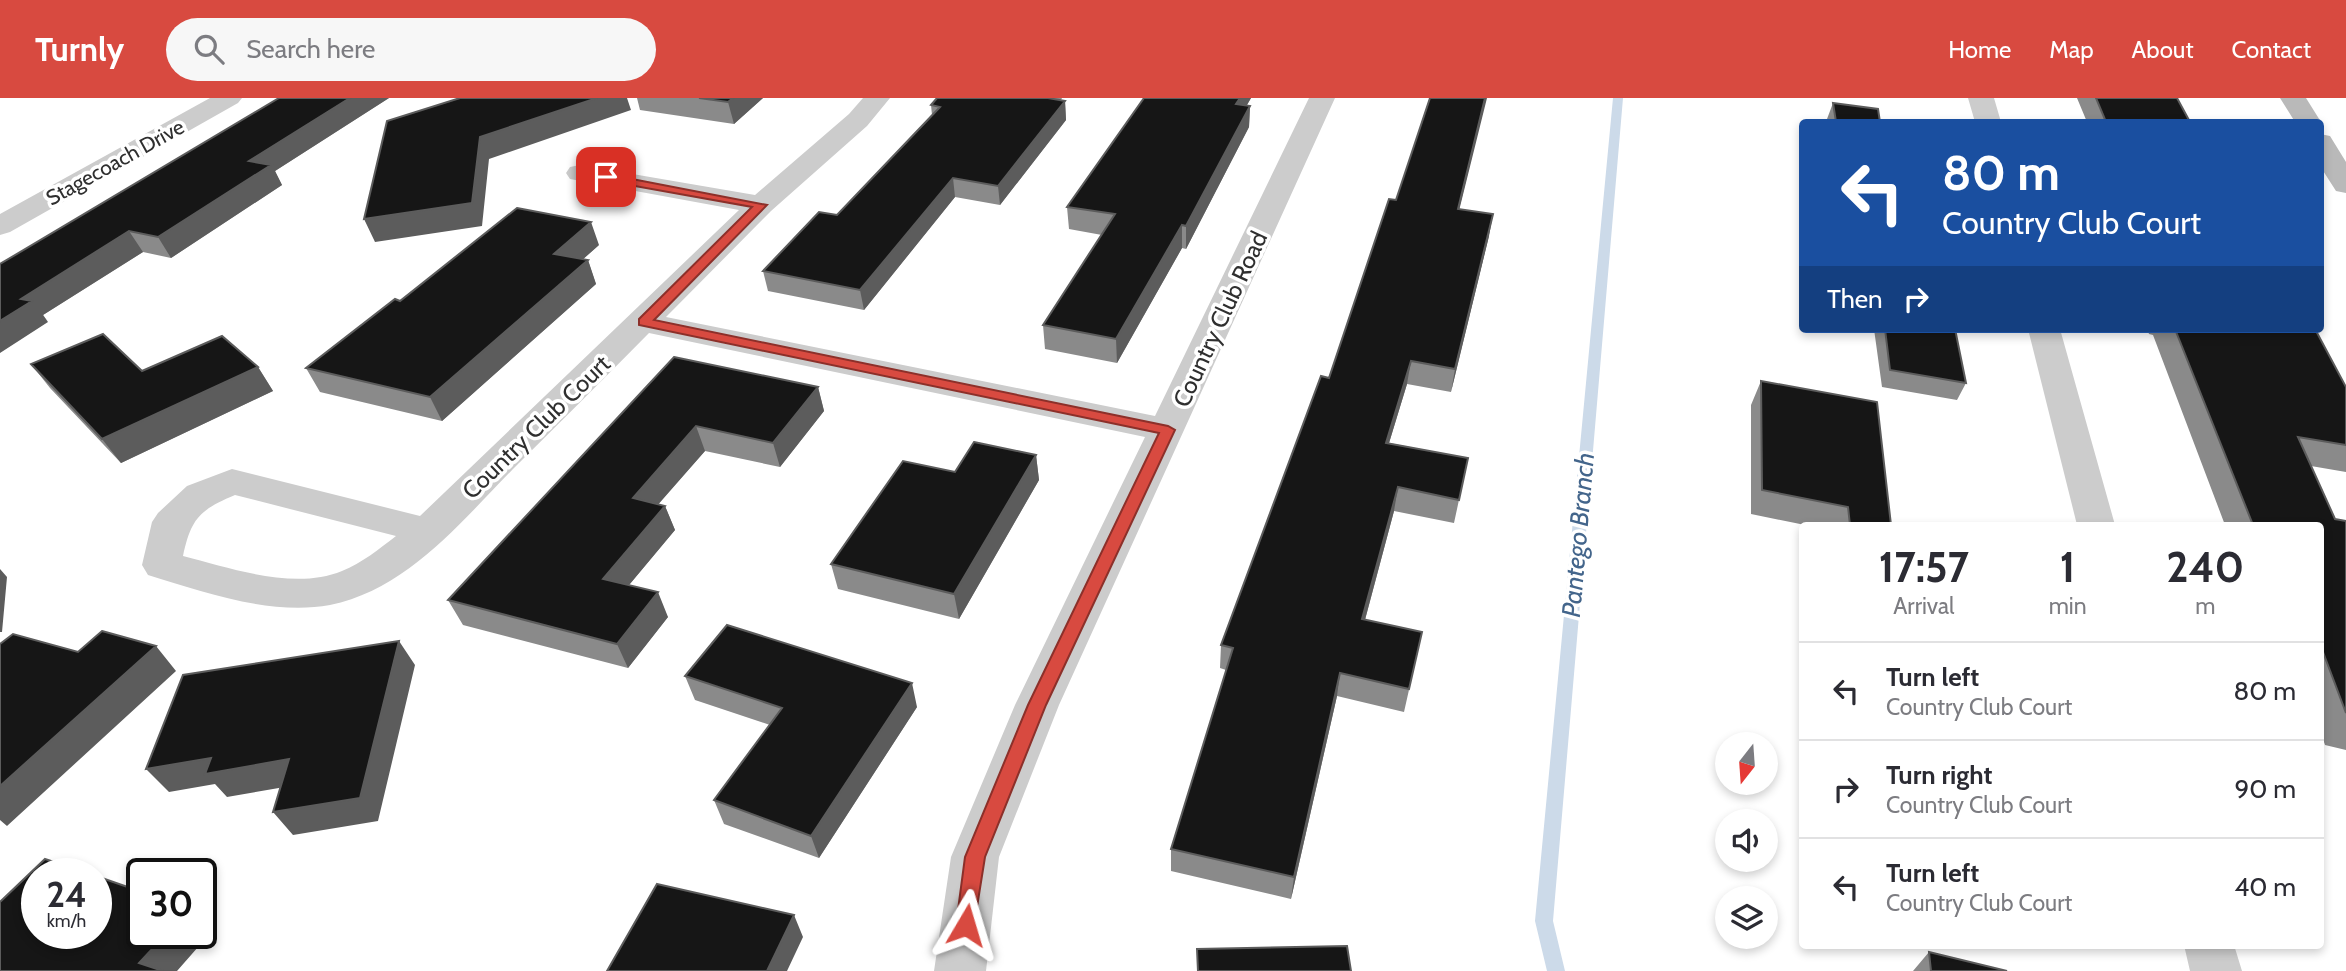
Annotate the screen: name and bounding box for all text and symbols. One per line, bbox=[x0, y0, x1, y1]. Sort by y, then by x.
search box bbox=[166, 18, 656, 81]
text: Turnly bbox=[35, 29, 124, 69]
icon: search bbox=[190, 30, 228, 68]
text: Search here bbox=[246, 33, 375, 65]
text: Home bbox=[1948, 35, 2011, 64]
text: Map bbox=[2049, 35, 2094, 64]
text: About bbox=[2132, 35, 2194, 64]
text: Contact bbox=[2232, 35, 2311, 64]
street label: Stagecoach Drive bbox=[42, 114, 189, 210]
text: 80 m bbox=[1942, 143, 2060, 202]
pin bbox=[576, 147, 636, 207]
icon: left bbox=[1827, 147, 1918, 238]
icon: arrive bbox=[587, 158, 625, 196]
text: Country Club Court bbox=[1942, 203, 2201, 242]
street label: Country Club Road bbox=[1167, 227, 1273, 411]
icon: right bbox=[1897, 280, 1935, 318]
text: Then bbox=[1827, 283, 1883, 315]
street label: Country Club Court bbox=[456, 349, 616, 505]
water label: Pantego Branch bbox=[1555, 451, 1601, 619]
text: 17:57 bbox=[1879, 541, 1969, 593]
text: 1 bbox=[2060, 541, 2075, 593]
text: 240 bbox=[2166, 541, 2244, 593]
text: Arrival bbox=[1893, 592, 1954, 620]
text: min bbox=[2049, 592, 2087, 620]
text: m bbox=[2195, 592, 2215, 620]
text: Turn left bbox=[1886, 661, 1979, 693]
icon: left bbox=[1827, 672, 1865, 710]
text: 80 m bbox=[2233, 675, 2296, 707]
text: Country Club Court bbox=[1886, 693, 2072, 721]
north arrow bbox=[1715, 732, 1778, 794]
map controls bbox=[1715, 732, 1778, 949]
text: Turn right bbox=[1886, 759, 1992, 791]
icon: right bbox=[1827, 770, 1865, 808]
text: 90 m bbox=[2234, 773, 2296, 805]
text: Country Club Court bbox=[1886, 791, 2072, 819]
button: sound bbox=[1715, 809, 1778, 872]
text: Turn left bbox=[1886, 857, 1979, 889]
speed limit sign: 30 bbox=[126, 858, 217, 949]
icon: left bbox=[1827, 868, 1865, 906]
text: 40 m bbox=[2234, 871, 2296, 903]
text: 24 bbox=[46, 873, 87, 916]
button: layers bbox=[1715, 886, 1778, 949]
position arrow bbox=[929, 888, 1003, 962]
text: Country Club Court bbox=[1886, 889, 2072, 917]
text: km/h bbox=[47, 910, 86, 932]

